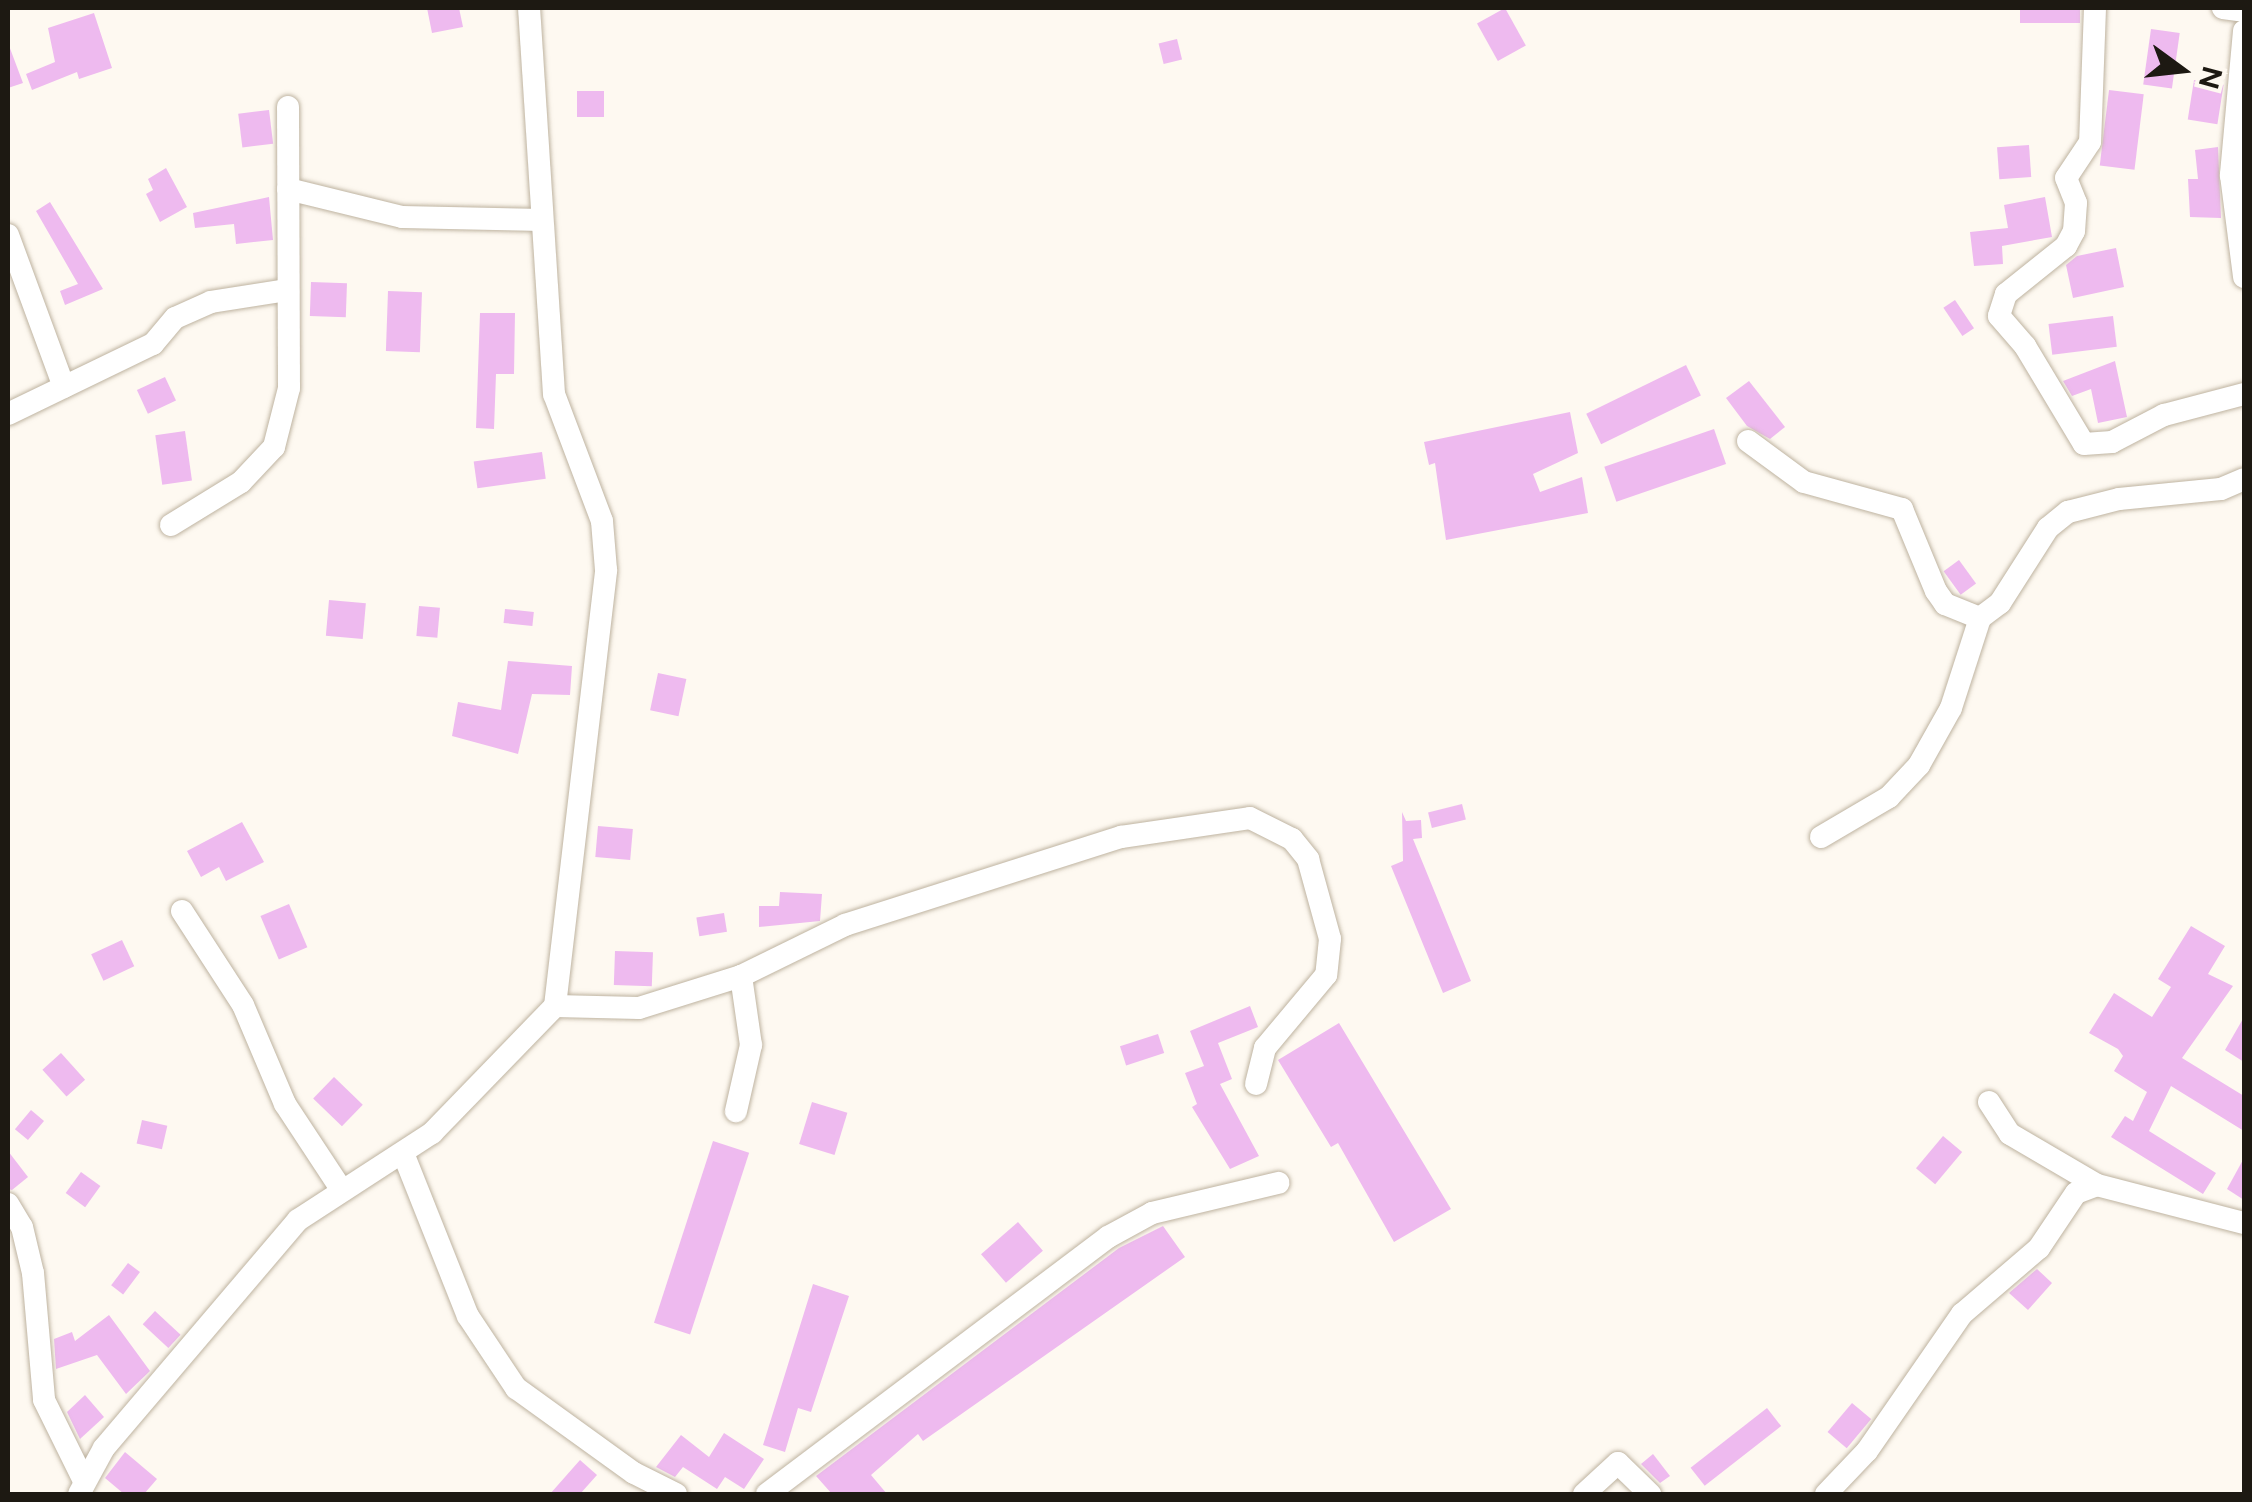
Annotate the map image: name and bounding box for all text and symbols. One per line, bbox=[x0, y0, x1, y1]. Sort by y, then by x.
north arrow bbox=[2132, 20, 2232, 120]
text: N bbox=[2192, 63, 2230, 93]

